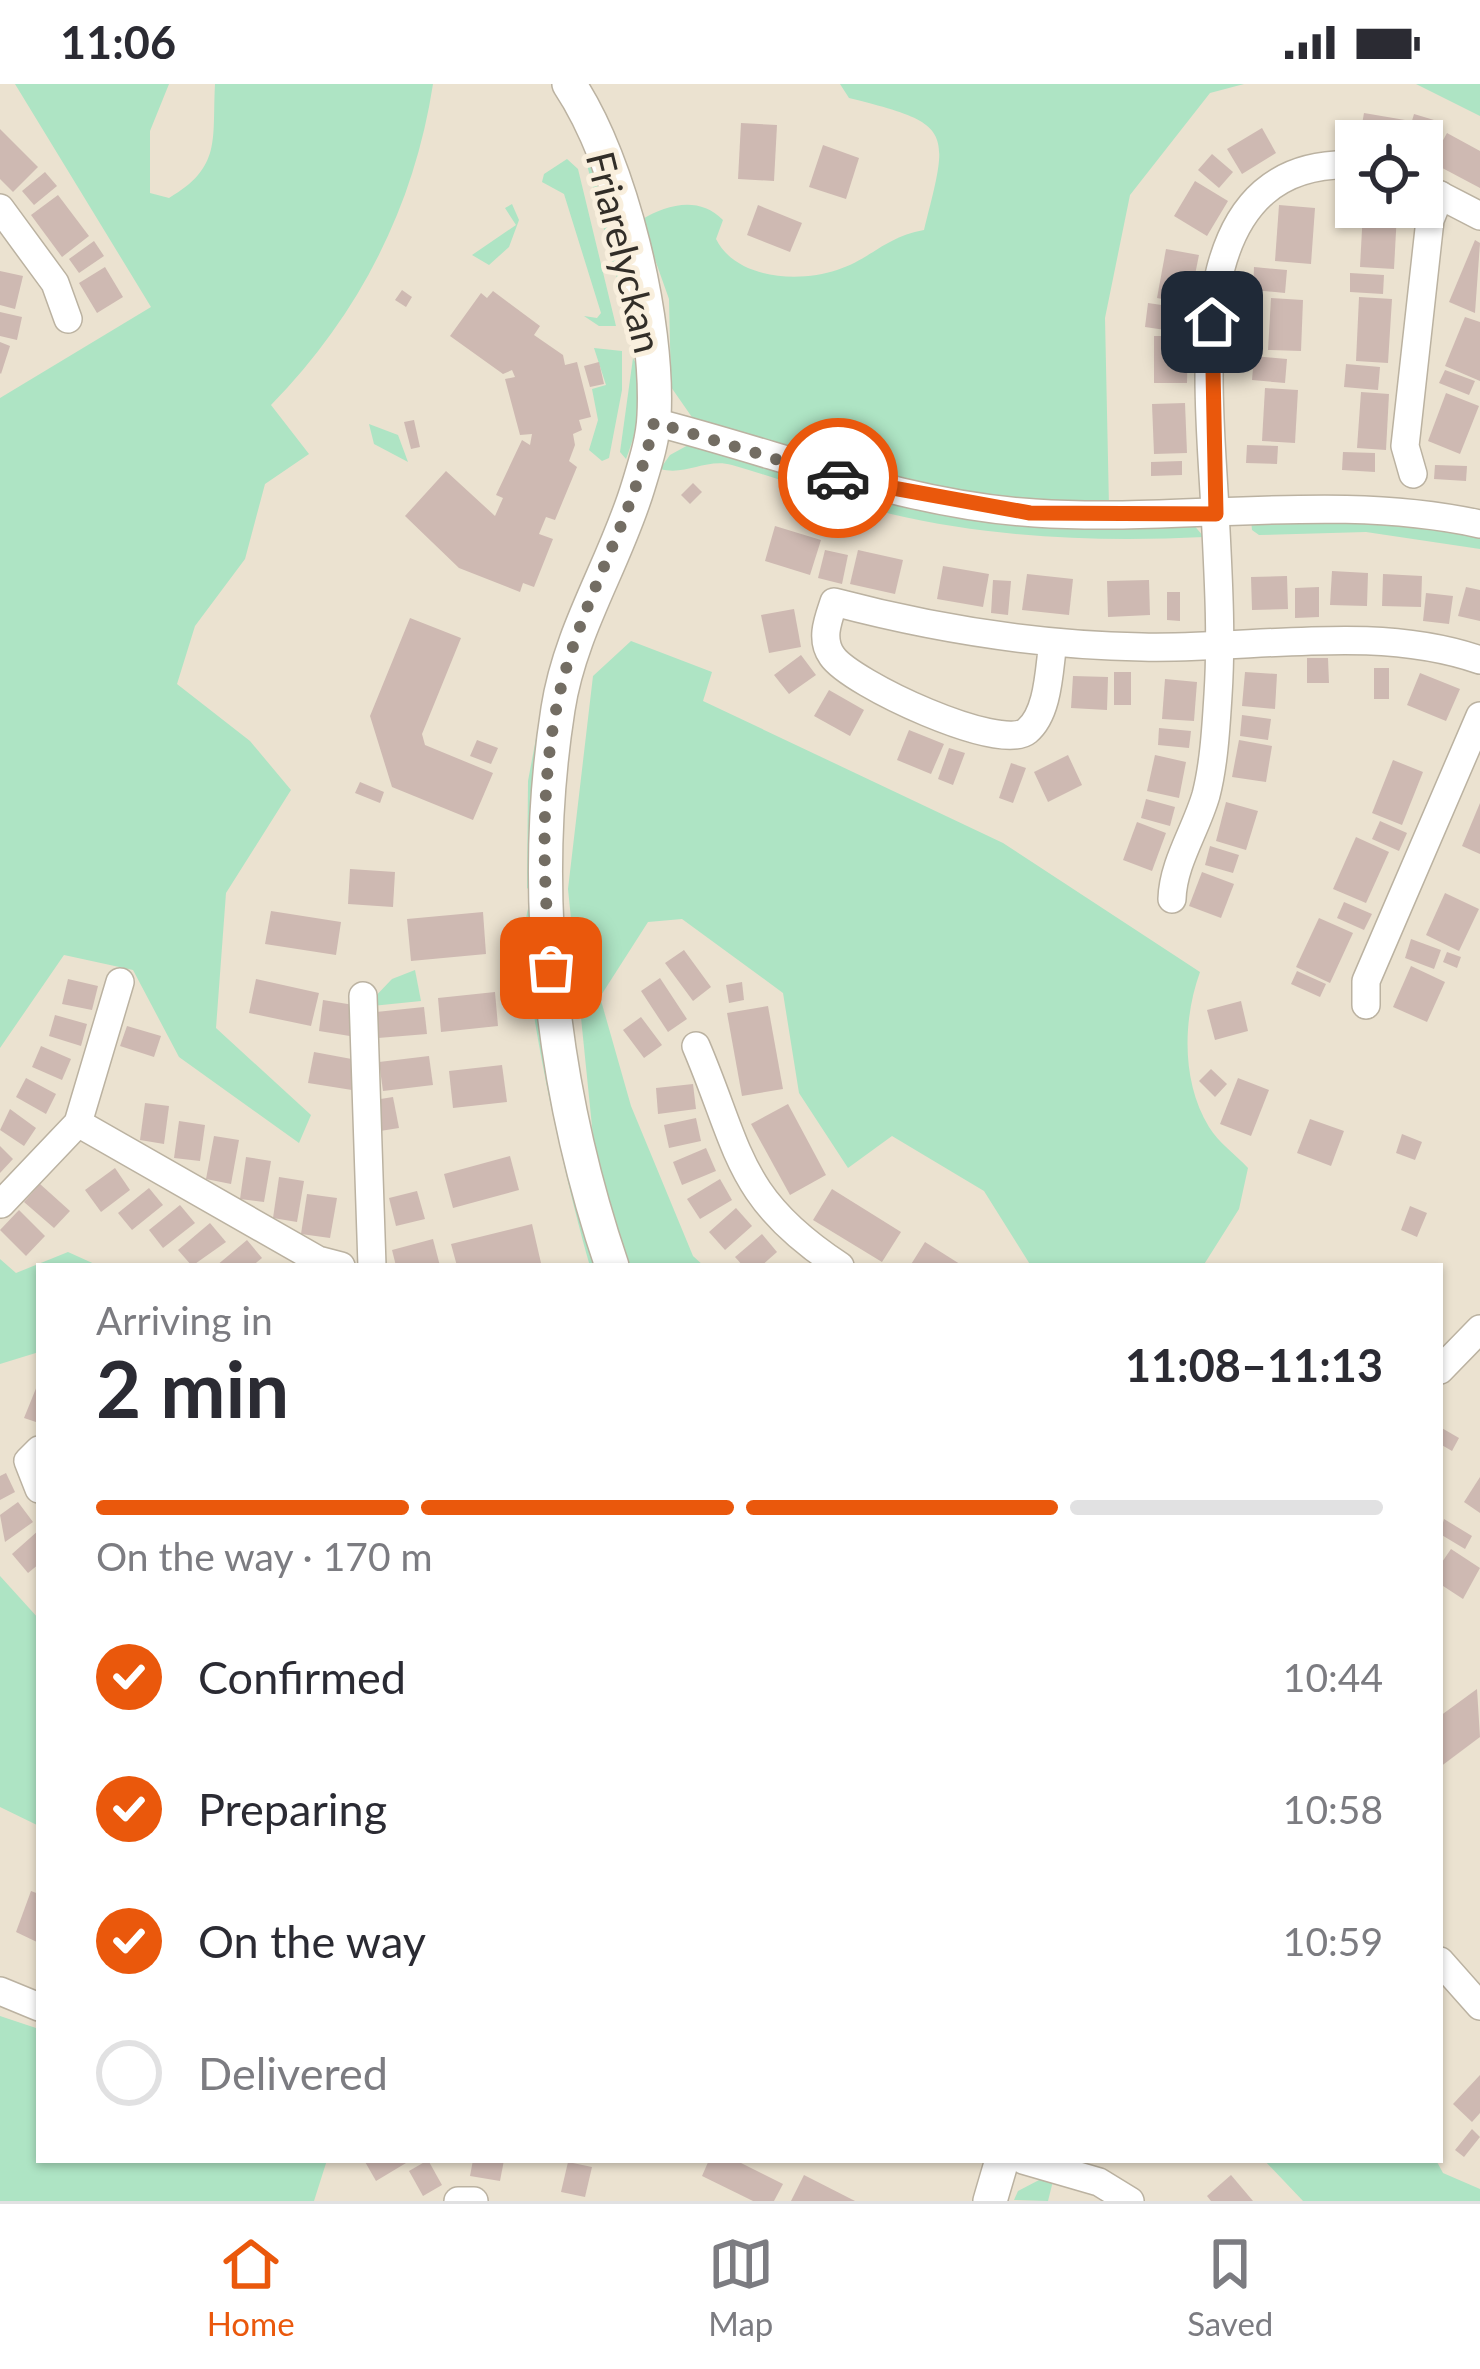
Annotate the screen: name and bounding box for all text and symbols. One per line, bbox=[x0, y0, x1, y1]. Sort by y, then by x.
text: 11:06 bbox=[60, 15, 176, 69]
map controls bbox=[1335, 120, 1443, 228]
button: locate bbox=[1335, 120, 1443, 228]
street label: Friarelyckan bbox=[578, 147, 672, 357]
pin bbox=[1161, 271, 1263, 373]
icon: home bbox=[1179, 289, 1245, 355]
courier bbox=[778, 418, 898, 538]
icon: car bbox=[805, 445, 871, 511]
pin bbox=[500, 917, 602, 1019]
icon: bag bbox=[518, 935, 584, 1001]
text: Arriving in bbox=[96, 1297, 273, 1343]
text: 11:08–11:13 bbox=[1125, 1338, 1383, 1392]
text: 2 min bbox=[96, 1341, 289, 1435]
text: On the way · 170 m bbox=[96, 1533, 433, 1579]
icon: check bbox=[96, 1644, 162, 1710]
text: Confirmed bbox=[198, 1650, 406, 1704]
text: 10:44 bbox=[1283, 1654, 1383, 1700]
icon: check bbox=[96, 1776, 162, 1842]
text: Preparing bbox=[198, 1782, 387, 1836]
text: 10:58 bbox=[1283, 1786, 1383, 1832]
icon: check bbox=[96, 1908, 162, 1974]
text: On the way bbox=[198, 1914, 426, 1968]
text: 10:59 bbox=[1283, 1918, 1383, 1964]
text: Delivered bbox=[198, 2046, 388, 2100]
tab: Home bbox=[207, 2231, 295, 2343]
tab: Map bbox=[708, 2231, 774, 2343]
tab: Saved bbox=[1187, 2231, 1273, 2343]

